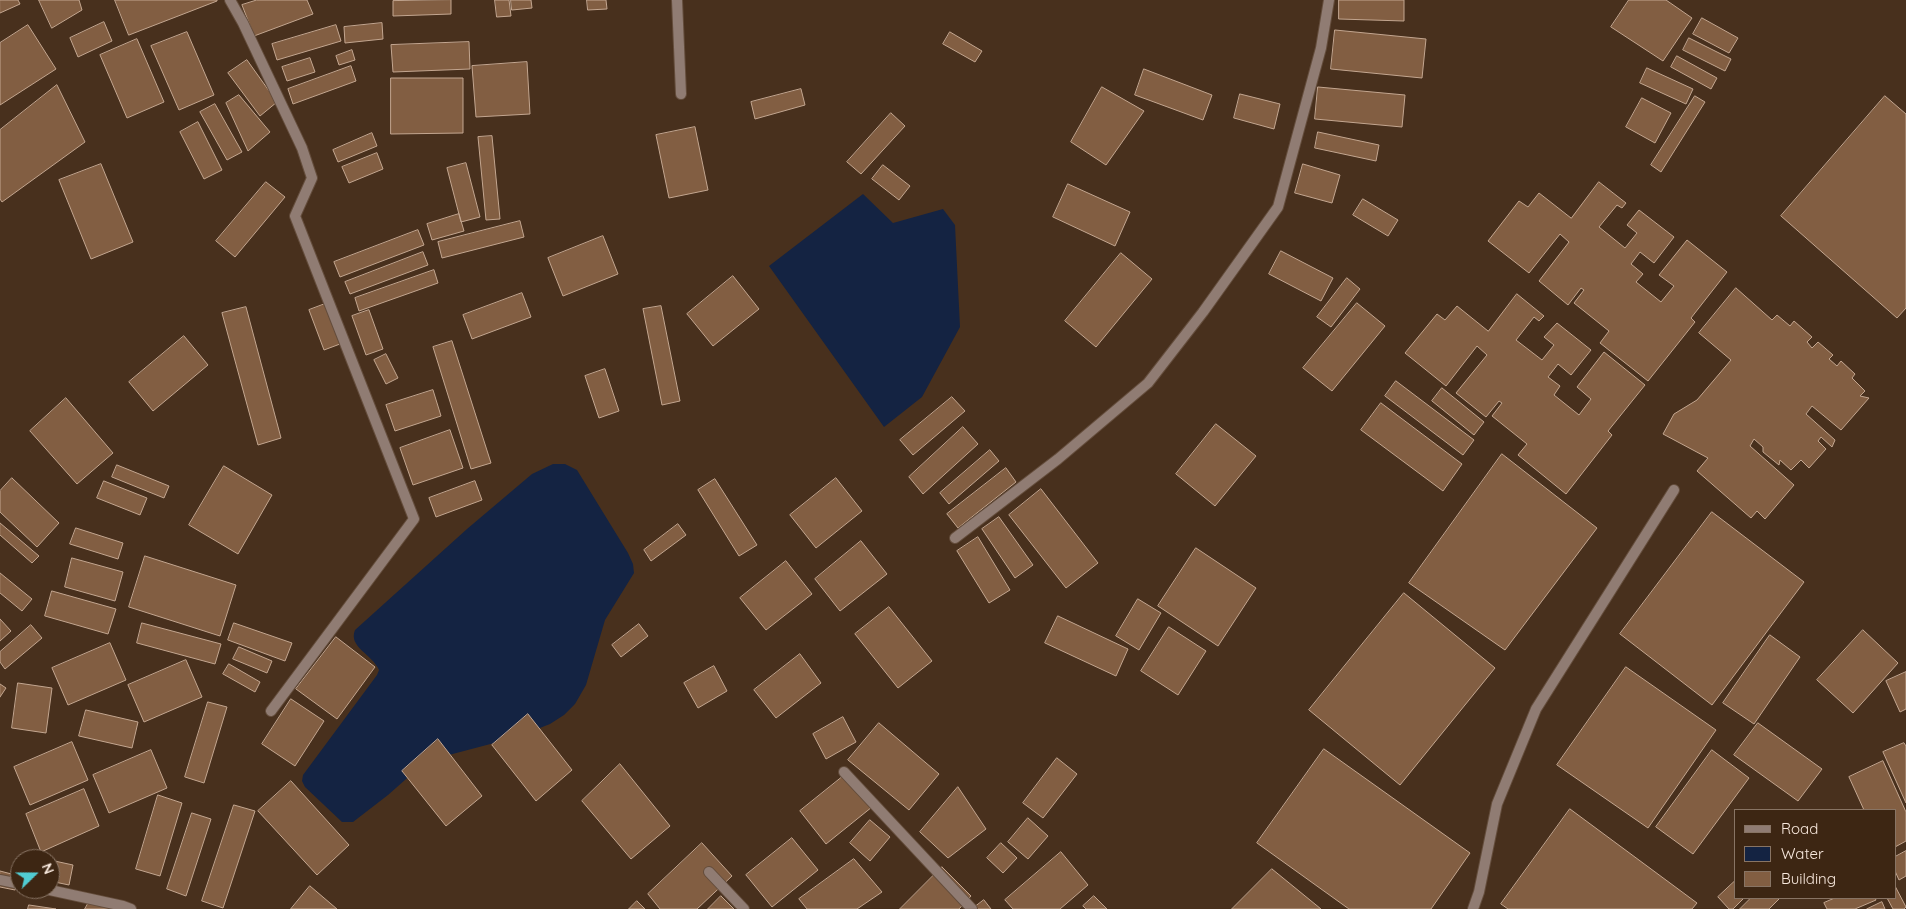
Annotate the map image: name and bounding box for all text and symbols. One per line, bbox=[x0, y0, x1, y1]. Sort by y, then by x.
legend bbox=[1734, 809, 1896, 899]
text: Road bbox=[1781, 819, 1818, 838]
text: Water bbox=[1781, 844, 1824, 863]
north arrow bbox=[10, 849, 60, 899]
text: N bbox=[38, 861, 58, 877]
text: Building bbox=[1781, 869, 1836, 888]

